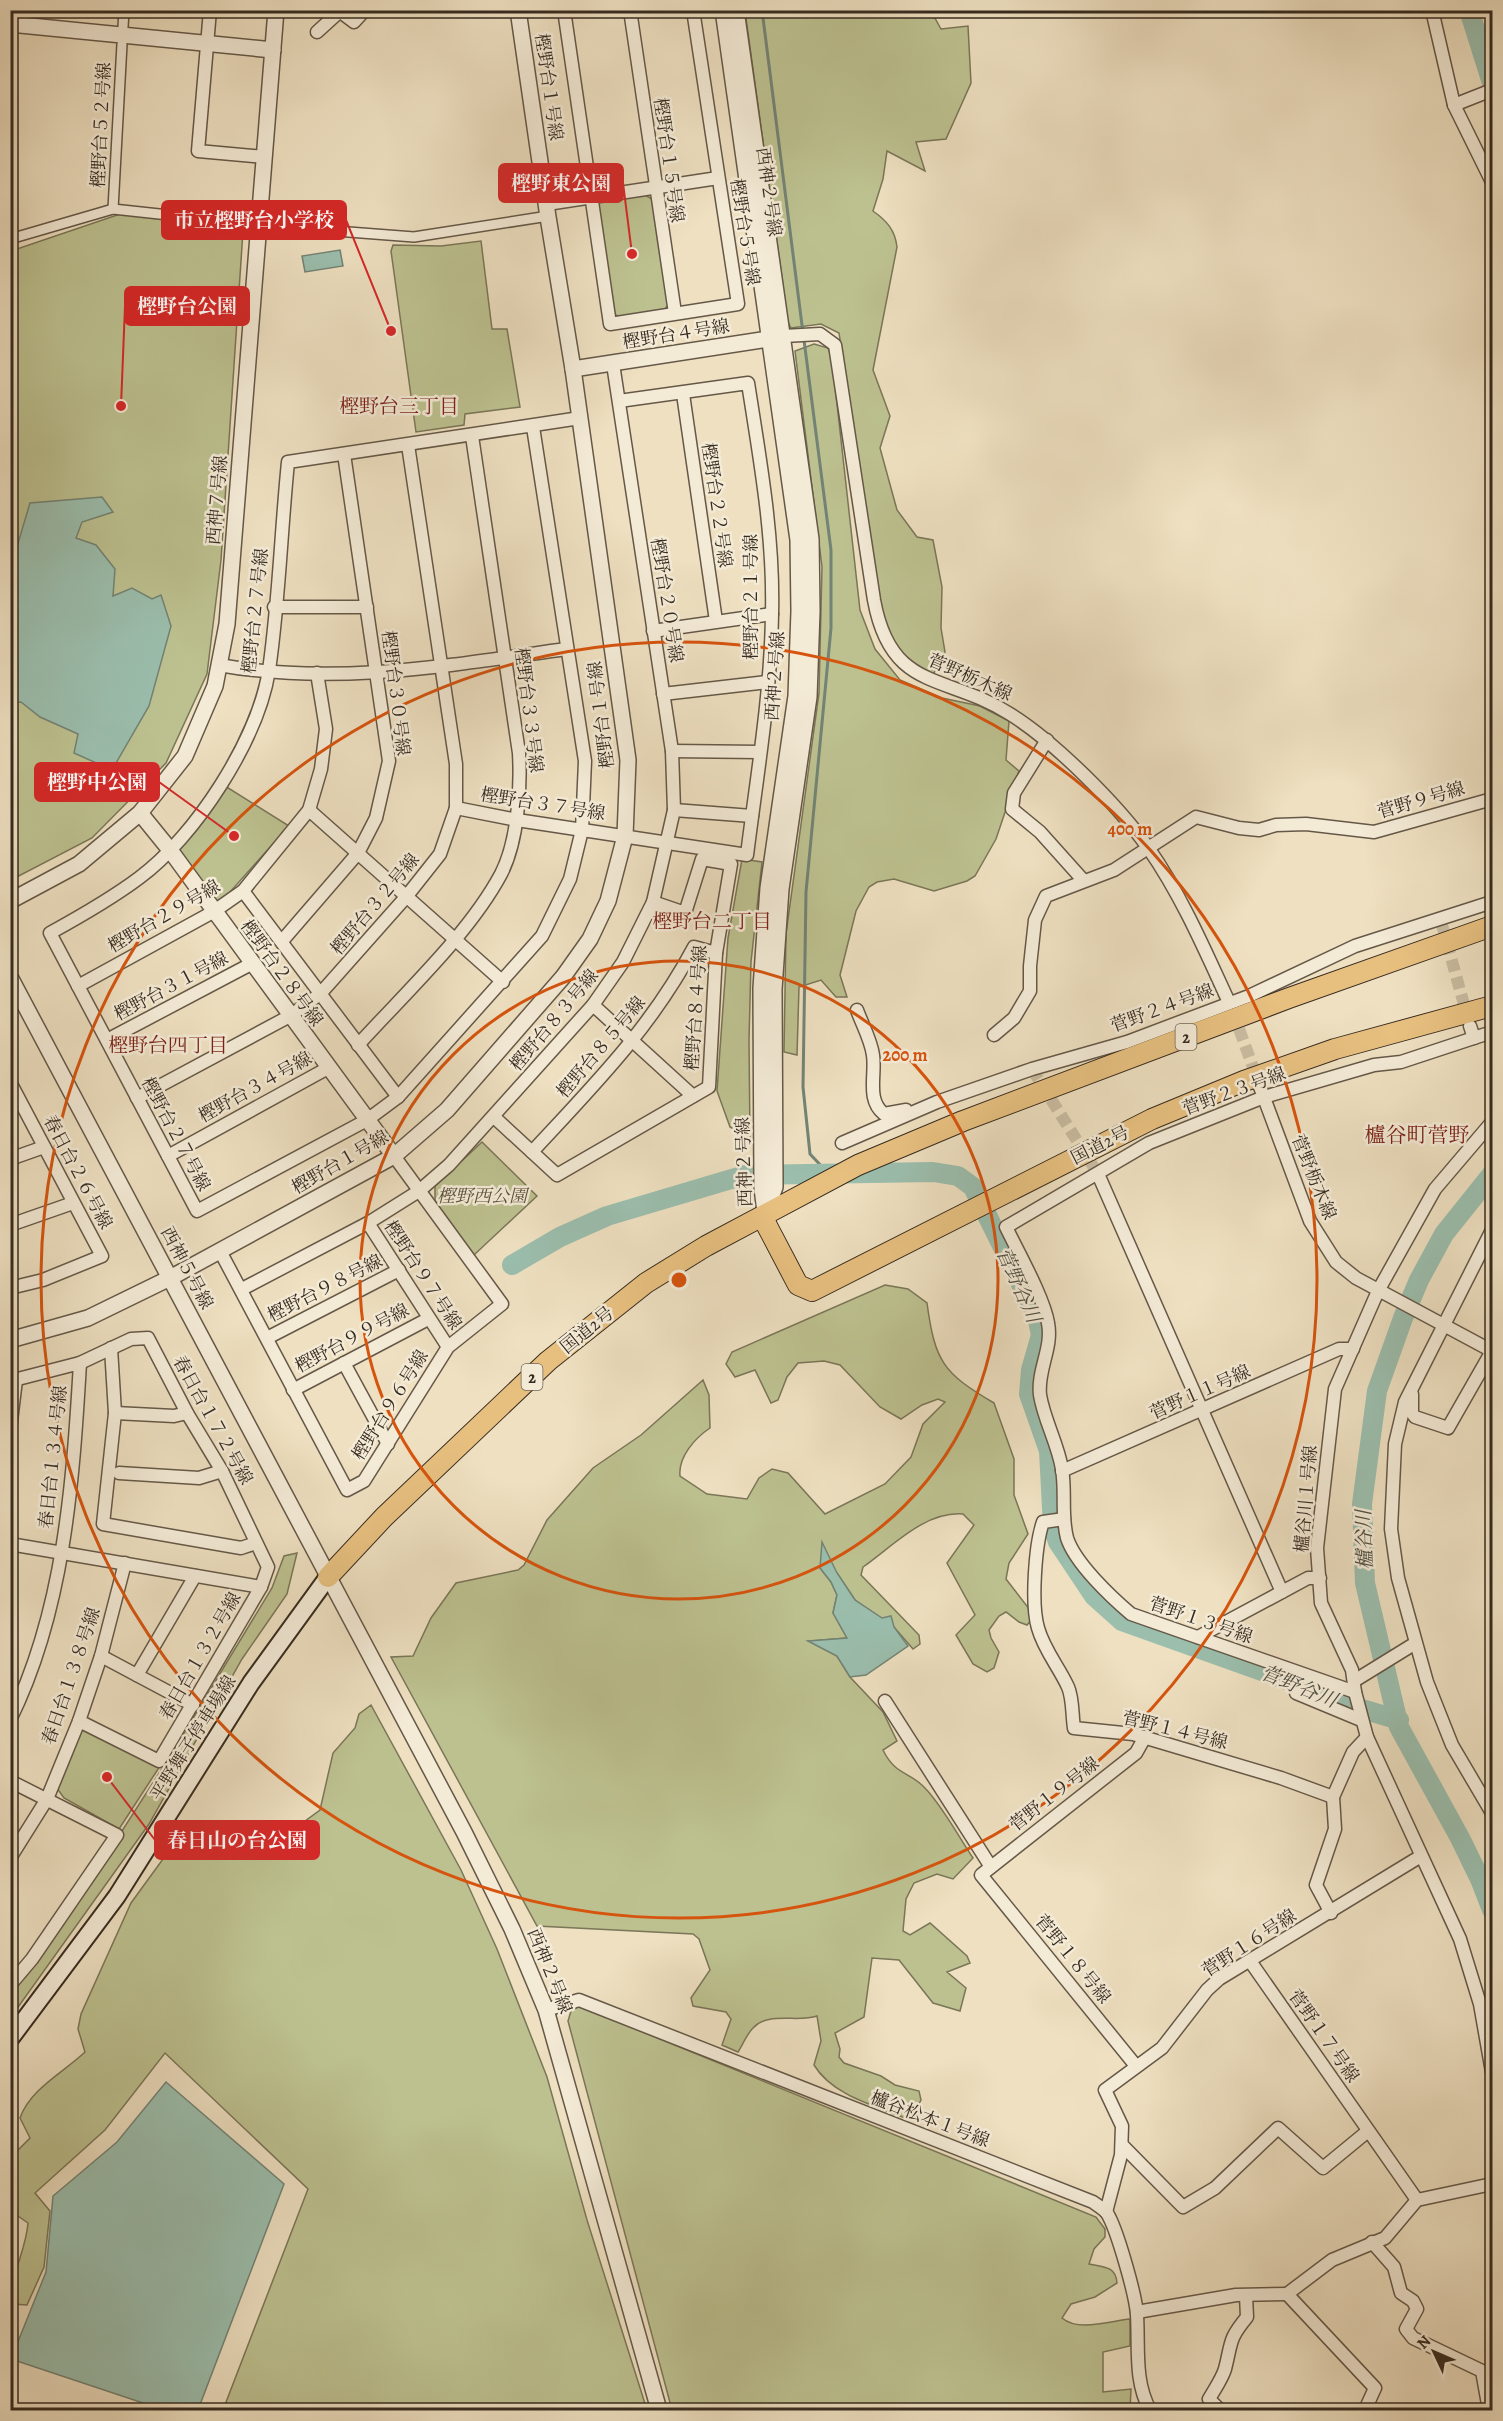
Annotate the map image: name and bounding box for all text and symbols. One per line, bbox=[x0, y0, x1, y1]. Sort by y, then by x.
street label: 樫野台１号線 bbox=[530, 32, 568, 142]
street label: 樫野台５２号線 bbox=[86, 61, 116, 189]
street label: 樫野台１５号線 bbox=[648, 96, 690, 224]
street label: 西神２号線 bbox=[751, 146, 787, 238]
callout: 樫野東公園 bbox=[499, 164, 623, 202]
text: 樫野東公園 bbox=[511, 170, 611, 197]
street label: 樫野台５号線 bbox=[725, 177, 765, 287]
callout: 市立樫野台小学校 bbox=[162, 201, 346, 239]
text: 市立樫野台小学校 bbox=[174, 207, 334, 234]
callout: 樫野台公園 bbox=[125, 287, 249, 325]
text: 樫野台公園 bbox=[137, 293, 237, 320]
street label: 樫野台４号線 bbox=[621, 314, 731, 354]
district label: 樫野台三丁目 bbox=[339, 393, 459, 420]
street label: 樫野台２２号線 bbox=[696, 441, 738, 569]
street label: 西神７号線 bbox=[201, 454, 233, 546]
street label: 樫野台２１号線 bbox=[739, 534, 763, 660]
street label: 樫野台２０号線 bbox=[645, 536, 689, 664]
street label: 樫野台２７号線 bbox=[236, 547, 274, 675]
street label: 樫野台３０号線 bbox=[376, 629, 416, 757]
street label: 西神２号線 bbox=[760, 630, 790, 722]
street label: 樫野台３３号線 bbox=[509, 646, 549, 774]
street label: 菅野栃木線 bbox=[924, 648, 1016, 706]
street label: 樫野台１号線 bbox=[583, 660, 619, 770]
callout: 樫野中公園 bbox=[35, 763, 159, 801]
text: 樫野中公園 bbox=[47, 769, 147, 796]
street label: 菅野９号線 bbox=[1374, 776, 1468, 824]
street label: 樫野台３７号線 bbox=[479, 782, 607, 826]
text: 400 m bbox=[1108, 817, 1152, 841]
street label: 樫野台３２号線 bbox=[325, 848, 425, 960]
street label: 樫野台２９号線 bbox=[103, 874, 225, 958]
district label: 樫野台二丁目 bbox=[652, 908, 772, 935]
street label: 樫野台２８号線 bbox=[235, 915, 329, 1031]
street label: 樫野台８４号線 bbox=[680, 944, 712, 1072]
street label: 樫野台３１号線 bbox=[110, 946, 232, 1026]
street label: 樫野台８３号線 bbox=[504, 964, 604, 1076]
street label: 菅野２４号線 bbox=[1107, 978, 1217, 1038]
street label: 樫野台８５号線 bbox=[551, 991, 651, 1103]
road number: 2 bbox=[1176, 1024, 1196, 1050]
district label: 樫野台四丁目 bbox=[108, 1032, 228, 1059]
text: 200 m bbox=[882, 1043, 928, 1067]
street label: 樫野台３４号線 bbox=[194, 1046, 316, 1128]
street label: 菅野２３号線 bbox=[1179, 1061, 1289, 1121]
street label: 樫野台２７号線 bbox=[136, 1073, 216, 1195]
street label: 春日台２６号線 bbox=[38, 1111, 118, 1233]
street label: 西神２号線 bbox=[730, 1117, 758, 1207]
street label: 国道2号 bbox=[1067, 1120, 1133, 1170]
district label: 櫨谷町菅野 bbox=[1365, 1121, 1470, 1149]
street label: 樫野台１号線 bbox=[287, 1125, 393, 1199]
street label: 菅野栃木線 bbox=[1286, 1131, 1342, 1223]
park label: 樫野西公園 bbox=[437, 1184, 530, 1208]
street label: 樫野台９７号線 bbox=[379, 1216, 467, 1334]
street label: 西神５号線 bbox=[155, 1223, 219, 1313]
water label: 菅野谷川 bbox=[990, 1243, 1048, 1329]
street label: 樫野台９８号線 bbox=[263, 1249, 387, 1327]
centre of rings bbox=[669, 1270, 689, 1290]
street label: 樫野台９９号線 bbox=[291, 1298, 413, 1378]
street label: 国道2号 bbox=[555, 1301, 619, 1359]
street label: 樫野台９６号線 bbox=[346, 1345, 434, 1465]
street label: 春日台１７２号線 bbox=[168, 1351, 258, 1489]
street label: 菅野１１号線 bbox=[1146, 1359, 1254, 1425]
road number: 2 bbox=[522, 1364, 542, 1390]
street label: 春日台１３４号線 bbox=[34, 1384, 72, 1530]
street label: 櫨谷川１号線 bbox=[1289, 1444, 1323, 1554]
water label: 櫨谷川 bbox=[1350, 1508, 1379, 1570]
street label: 春日台１３２号線 bbox=[154, 1588, 246, 1724]
street label: 菅野１３号線 bbox=[1146, 1591, 1256, 1649]
street label: 春日台１３８号線 bbox=[36, 1604, 106, 1748]
water label: 菅野谷川 bbox=[1257, 1659, 1343, 1715]
street label: 平野舞子停車場線 bbox=[145, 1671, 241, 1805]
street label: 菅野１４号線 bbox=[1120, 1705, 1230, 1755]
street label: 菅野１９号線 bbox=[1004, 1751, 1104, 1837]
callout: 春日山の台公園 bbox=[155, 1821, 319, 1859]
text: 春日山の台公園 bbox=[167, 1827, 307, 1854]
street label: 菅野１６号線 bbox=[1197, 1904, 1301, 1982]
street label: 菅野１８号線 bbox=[1030, 1909, 1116, 2009]
street label: 西神２号線 bbox=[522, 1925, 578, 2017]
street label: 菅野１７号線 bbox=[1283, 1985, 1365, 2087]
street label: 櫨谷松本１号線 bbox=[867, 2085, 993, 2153]
north arrow bbox=[1404, 2322, 1464, 2382]
text: N bbox=[1412, 2330, 1436, 2354]

